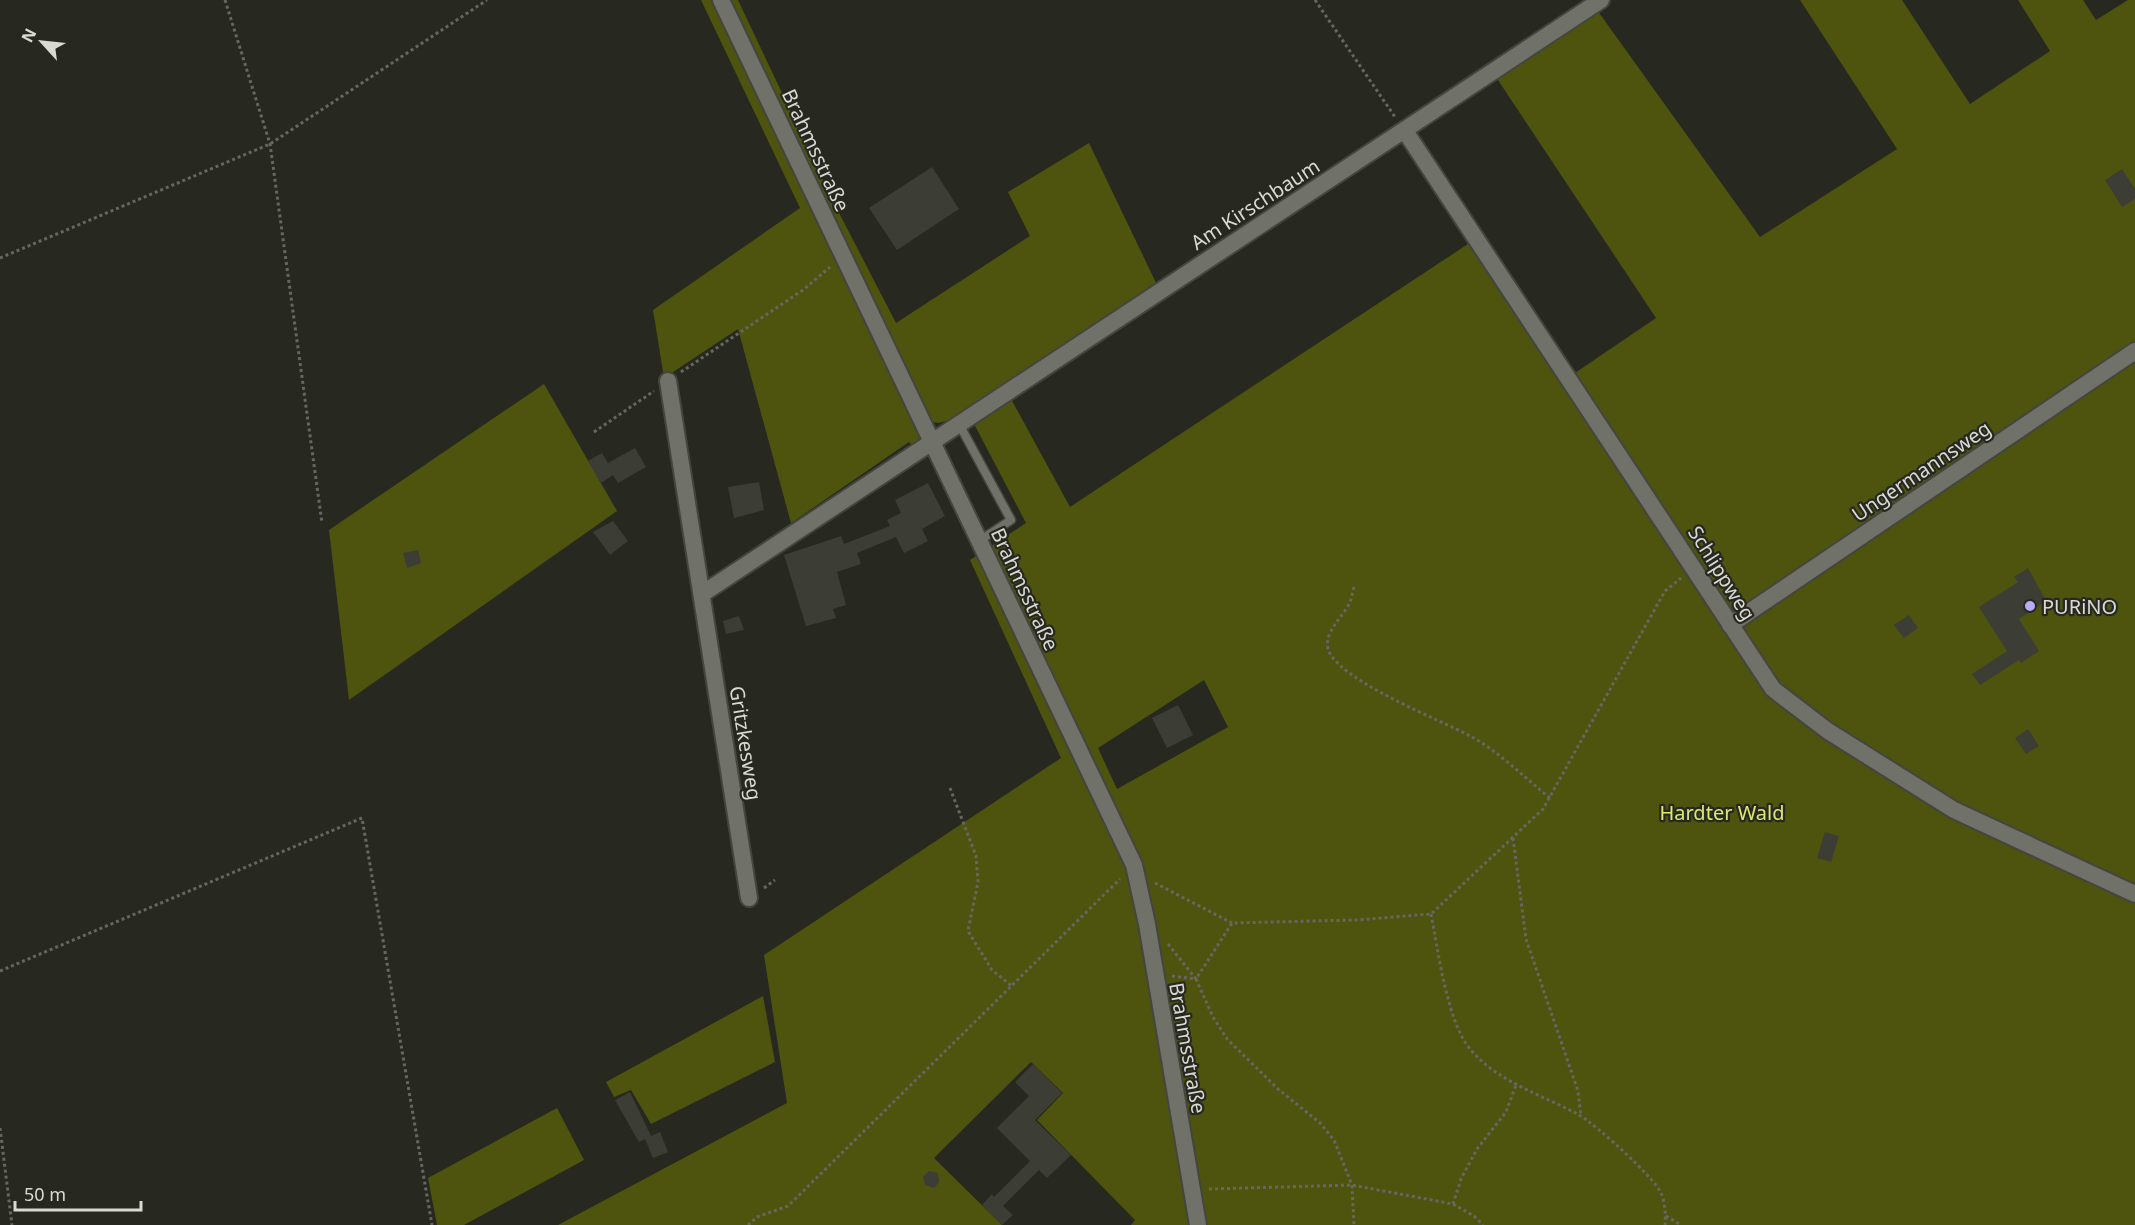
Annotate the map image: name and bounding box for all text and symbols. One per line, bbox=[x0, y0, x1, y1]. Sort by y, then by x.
north arrow bbox=[12, 12, 72, 72]
text: N bbox=[16, 24, 41, 46]
street label: Brahmsstraße bbox=[776, 84, 856, 216]
street label: Am Kirschbaum bbox=[1185, 152, 1325, 256]
street label: Ungermannsweg bbox=[1846, 414, 1996, 528]
street label: Schlippweg bbox=[1682, 521, 1762, 625]
street label: Brahmsstraße bbox=[985, 523, 1065, 655]
place label: PURiNO bbox=[2042, 593, 2117, 620]
marker: PURiNO bbox=[2023, 599, 2037, 613]
street label: Gritzkesweg bbox=[724, 684, 768, 802]
park label: Hardter Wald bbox=[1659, 799, 1785, 826]
street label: Brahmsstraße bbox=[1163, 980, 1213, 1116]
scale bar bbox=[15, 1174, 141, 1212]
text: 50 m bbox=[24, 1182, 66, 1206]

